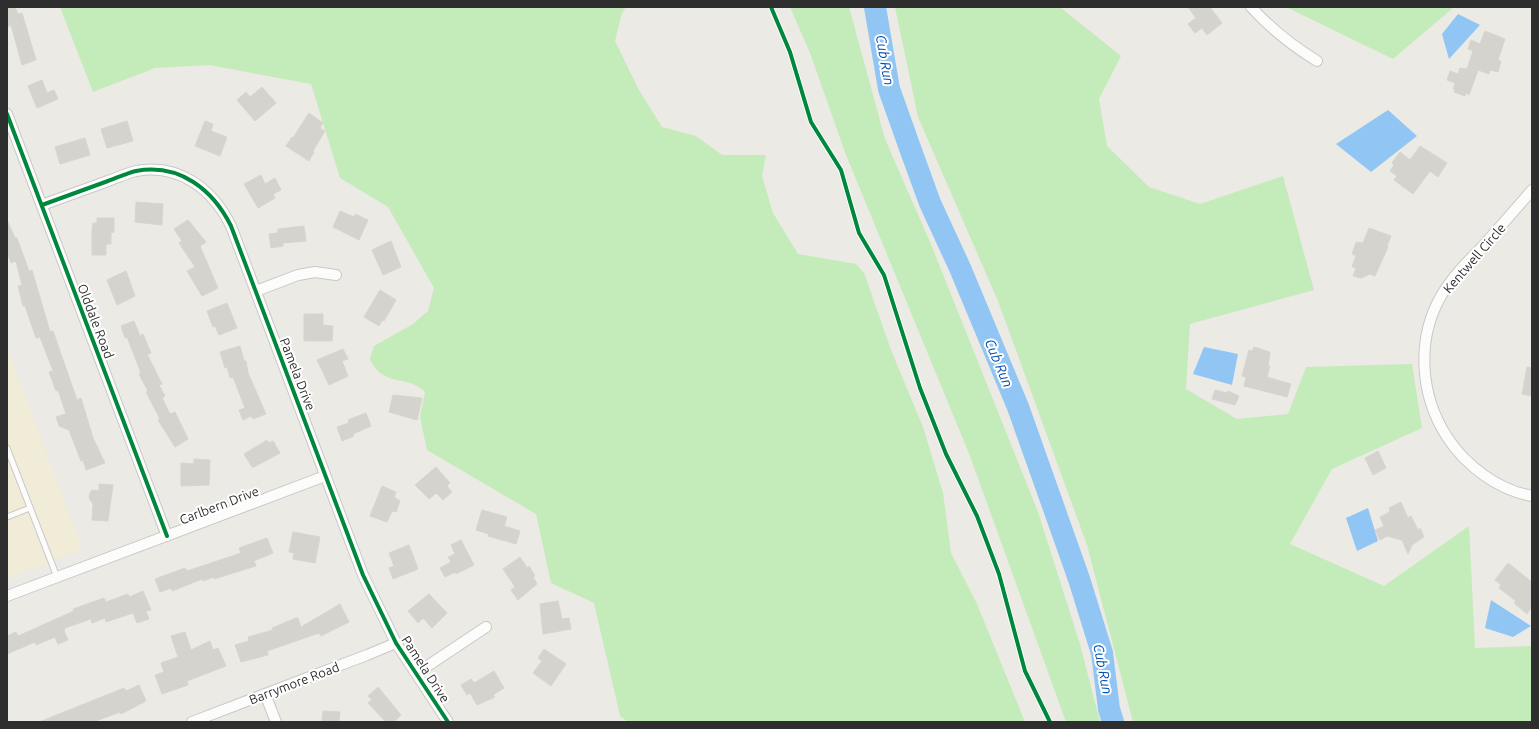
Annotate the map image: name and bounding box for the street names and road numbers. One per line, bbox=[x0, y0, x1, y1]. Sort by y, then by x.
street label: Kentwell Circle bbox=[1440, 221, 1508, 295]
street label: Olddale Road bbox=[75, 282, 117, 360]
street label: Pamela Drive bbox=[278, 336, 318, 412]
street label: Carlbern Drive bbox=[177, 483, 261, 527]
street label: Pamela Drive bbox=[399, 633, 453, 705]
street label: Barrymore Road bbox=[247, 659, 341, 707]

